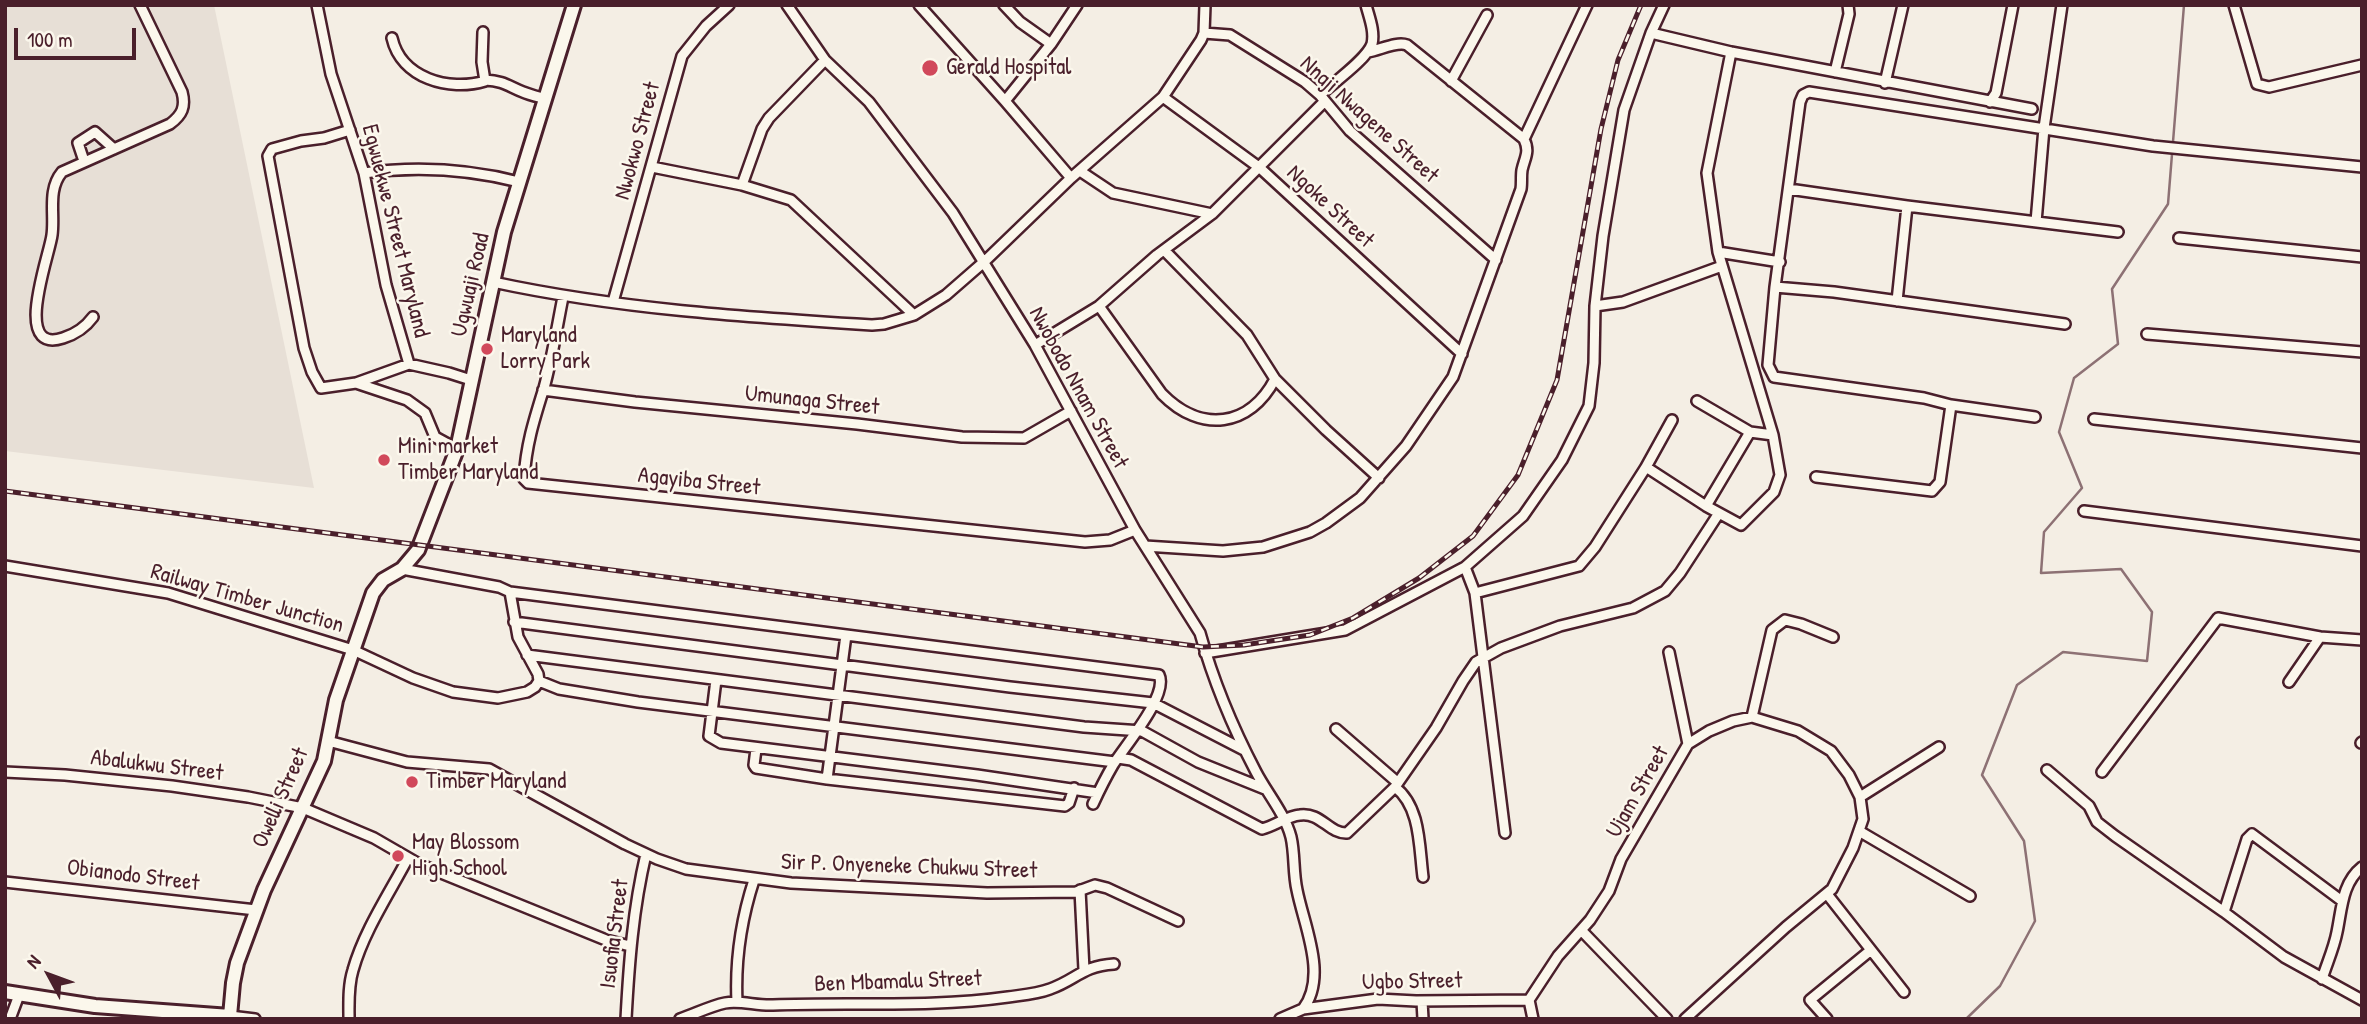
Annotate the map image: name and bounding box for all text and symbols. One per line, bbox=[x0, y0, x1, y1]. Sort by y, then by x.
scale bar bbox=[18, 14, 140, 58]
text: 100 m bbox=[27, 25, 73, 54]
street label: Nnaji Nwagene Street bbox=[1294, 50, 1444, 190]
place label: Gerald Hospital bbox=[946, 54, 1071, 82]
marker: Gerald Hospital bbox=[920, 58, 940, 78]
street label: Nwokwo Street bbox=[609, 79, 667, 203]
street label: Egwuekwe Street Maryland bbox=[355, 122, 435, 340]
street label: Ngoke Street bbox=[1281, 160, 1379, 254]
street label: Ugwuaji Road bbox=[446, 231, 496, 339]
street label: Nwobodo Nnam Street bbox=[1022, 302, 1134, 474]
place label: Maryland Lorry Park bbox=[501, 322, 590, 376]
marker: Maryland Lorry Park bbox=[479, 341, 495, 357]
street label: Umunaga Street bbox=[743, 380, 881, 422]
place label: Mini market Timber Maryland bbox=[398, 433, 538, 487]
marker: Mini market Timber Maryland bbox=[376, 452, 392, 468]
street label: Agayiba Street bbox=[637, 462, 761, 502]
street label: Railway Timber Junction bbox=[147, 558, 347, 640]
street label: Ujam Street bbox=[1601, 741, 1675, 843]
street label: Abalukwu Street bbox=[89, 744, 225, 788]
street label: Owelli Street bbox=[247, 744, 315, 852]
place label: Timber Maryland bbox=[426, 768, 566, 796]
marker: Timber Maryland bbox=[404, 774, 420, 790]
place label: May Blossom High School bbox=[412, 829, 519, 883]
marker: May Blossom High School bbox=[390, 848, 406, 864]
street label: Sir P. Onyeneke Chukwu Street bbox=[780, 849, 1038, 885]
street label: Obianodo Street bbox=[65, 854, 201, 898]
street label: Isuofia Street bbox=[595, 878, 635, 990]
north arrow bbox=[14, 940, 84, 1010]
text: N bbox=[20, 949, 46, 974]
street label: Ben Mbamalu Street bbox=[814, 965, 982, 999]
street label: Ugbo Street bbox=[1362, 967, 1462, 997]

